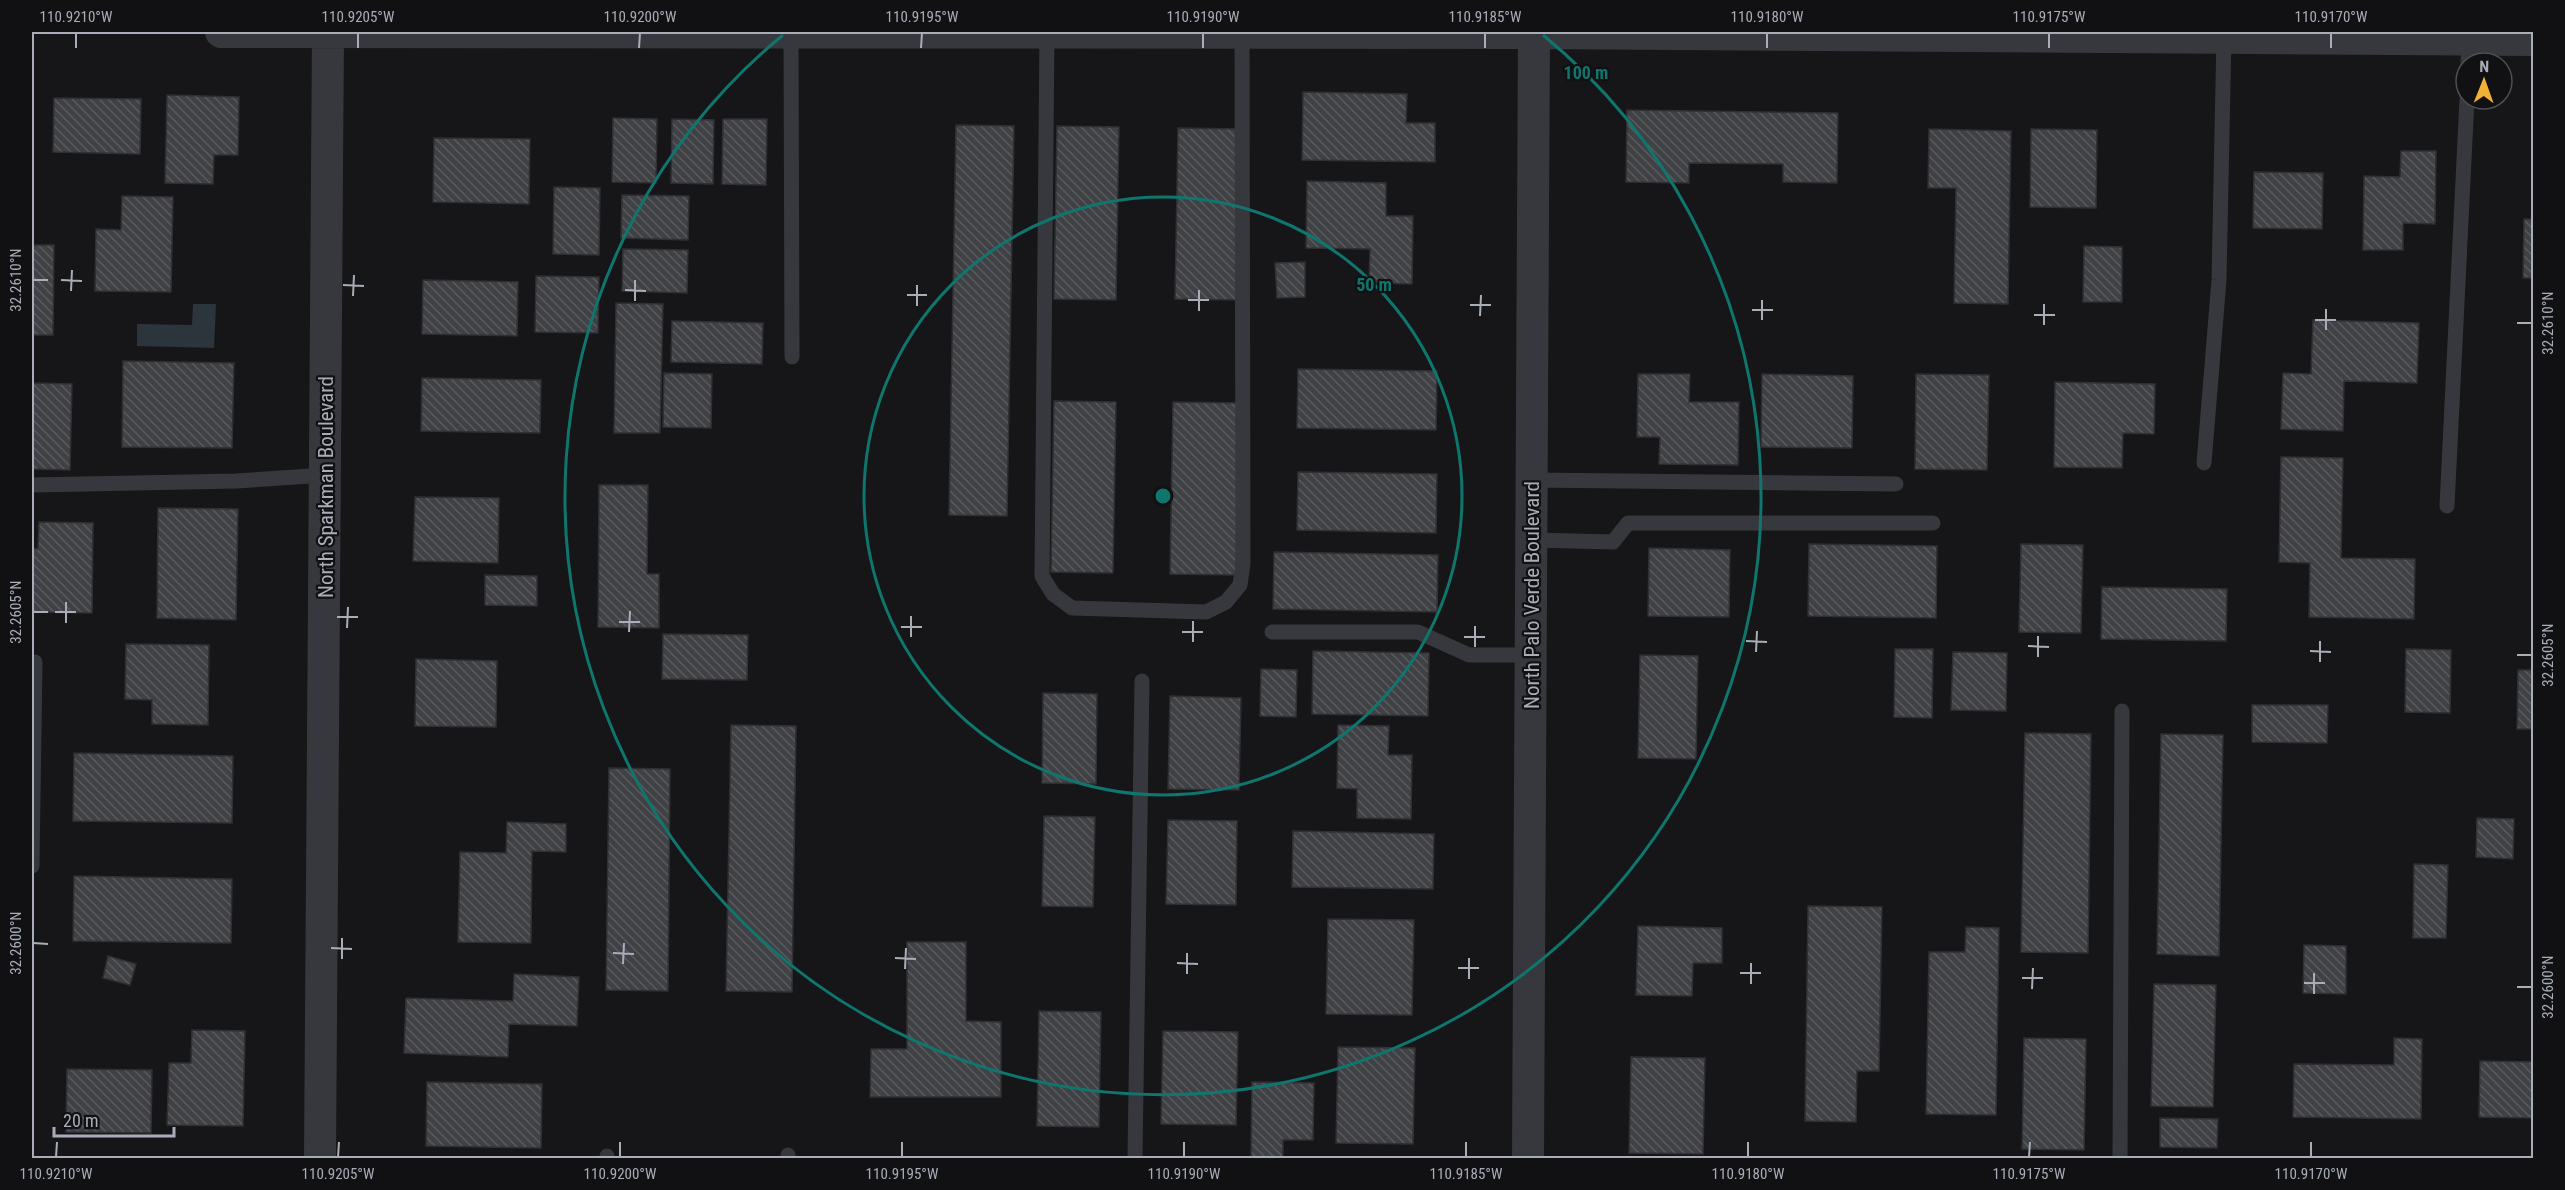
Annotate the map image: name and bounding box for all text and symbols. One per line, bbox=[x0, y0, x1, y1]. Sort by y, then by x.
text: 110.9210°W bbox=[40, 8, 113, 26]
text: 110.9205°W bbox=[322, 8, 395, 26]
text: 110.9200°W bbox=[604, 8, 677, 26]
text: 110.9195°W bbox=[886, 8, 959, 26]
text: 110.9190°W bbox=[1167, 8, 1240, 26]
text: 110.9185°W bbox=[1449, 8, 1522, 26]
text: 110.9180°W bbox=[1731, 8, 1804, 26]
text: 110.9175°W bbox=[2013, 8, 2086, 26]
text: 110.9170°W bbox=[2295, 8, 2368, 26]
north arrow bbox=[2454, 51, 2514, 111]
text: N bbox=[2479, 57, 2489, 76]
text: 100 m bbox=[1564, 62, 1608, 83]
text: 32.2610°N bbox=[7, 248, 25, 312]
text: 50 m bbox=[1356, 274, 1392, 295]
text: 32.2610°N bbox=[2539, 291, 2557, 355]
street label: North Sparkman Boulevard bbox=[314, 376, 338, 598]
street label: North Palo Verde Boulevard bbox=[1520, 481, 1544, 709]
centre of rings bbox=[1153, 486, 1173, 506]
text: 32.2605°N bbox=[7, 580, 25, 644]
text: 32.2605°N bbox=[2539, 623, 2557, 687]
text: 32.2600°N bbox=[7, 911, 25, 975]
text: 32.2600°N bbox=[2539, 955, 2557, 1019]
scale bar bbox=[54, 1100, 174, 1138]
text: 20 m bbox=[63, 1110, 98, 1131]
text: 110.9210°W bbox=[20, 1165, 93, 1183]
text: 110.9205°W bbox=[302, 1165, 375, 1183]
text: 110.9200°W bbox=[584, 1165, 657, 1183]
text: 110.9195°W bbox=[866, 1165, 939, 1183]
text: 110.9190°W bbox=[1148, 1165, 1221, 1183]
text: 110.9185°W bbox=[1430, 1165, 1503, 1183]
text: 110.9180°W bbox=[1712, 1165, 1785, 1183]
text: 110.9175°W bbox=[1993, 1165, 2066, 1183]
text: 110.9170°W bbox=[2275, 1165, 2348, 1183]

